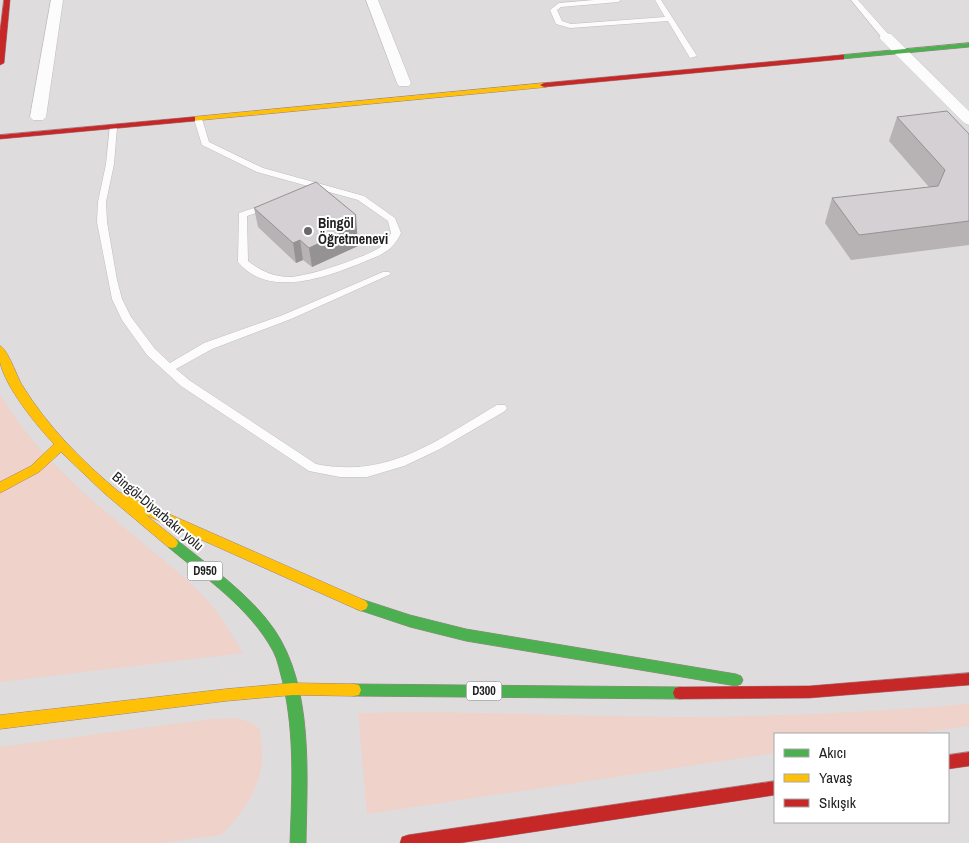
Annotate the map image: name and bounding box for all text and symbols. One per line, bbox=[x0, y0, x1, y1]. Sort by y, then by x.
place label: Bingöl Öğretmenevi bbox=[318, 214, 388, 248]
marker: Bingöl Öğretmenevi bbox=[302, 225, 314, 237]
street label: Bingöl-Diyarbakır yolu bbox=[109, 468, 207, 554]
road number: D950 bbox=[188, 562, 222, 580]
road number: D300 bbox=[466, 681, 502, 700]
legend bbox=[774, 733, 949, 823]
text: Akıcı bbox=[818, 742, 846, 763]
text: Yavaş bbox=[819, 767, 852, 788]
text: Sıkışık bbox=[819, 792, 857, 813]

